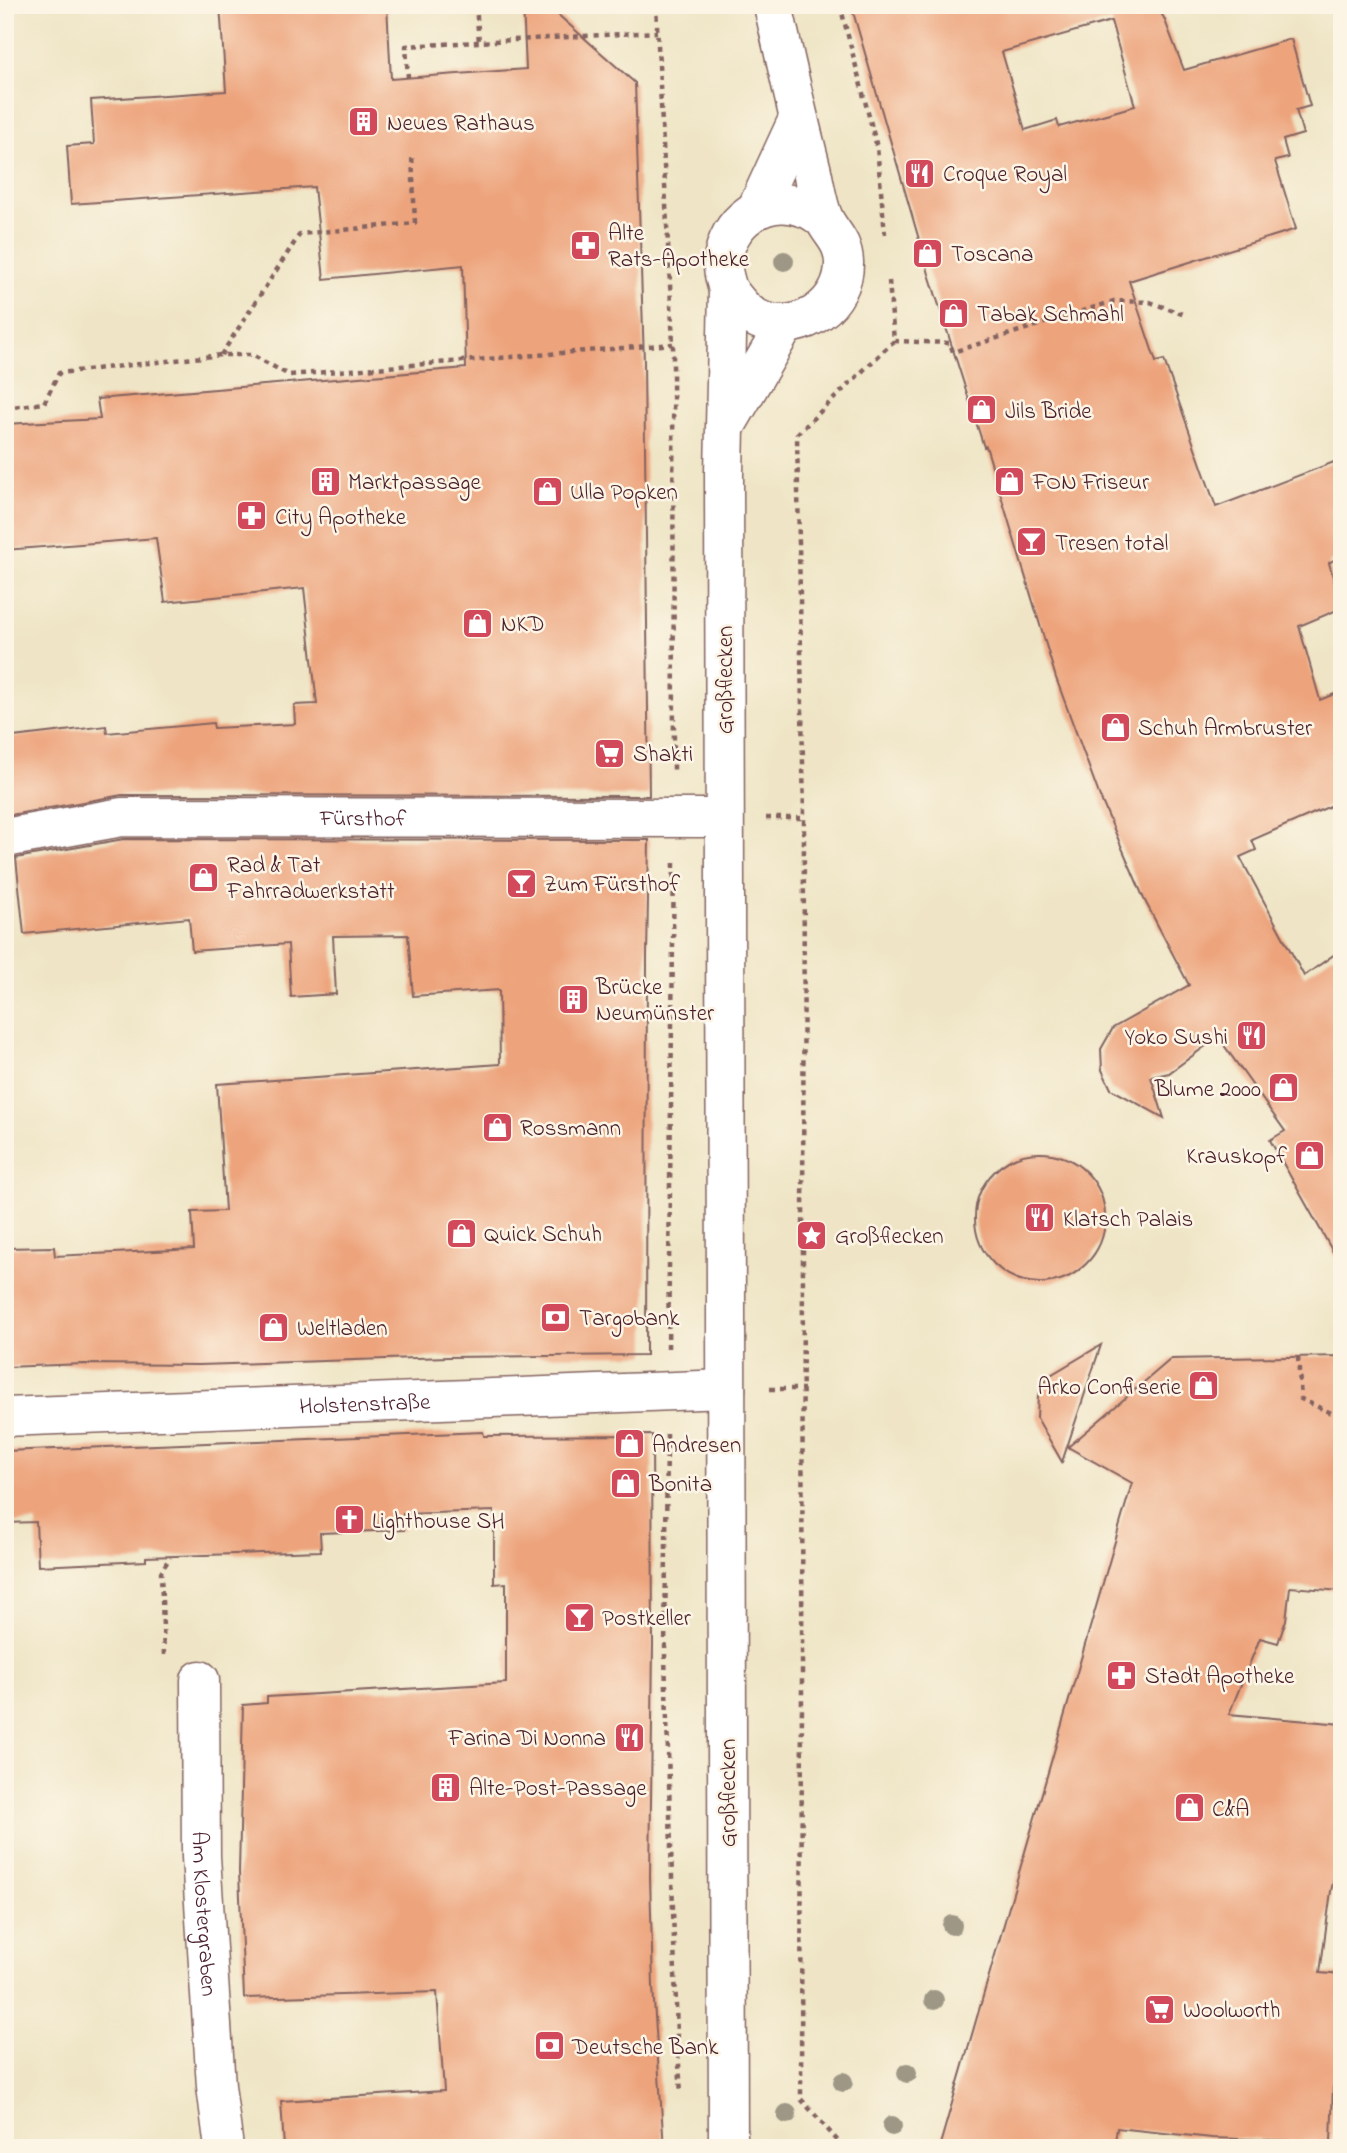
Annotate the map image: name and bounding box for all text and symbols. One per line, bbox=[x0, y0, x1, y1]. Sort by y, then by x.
building icon: Neues Rathaus bbox=[347, 105, 381, 139]
place label: Neues Rathaus bbox=[387, 108, 535, 141]
restaurant icon: Croque Royal bbox=[903, 156, 937, 190]
place label: Croque Royal bbox=[943, 159, 1067, 194]
place label: Alte Rats-Apotheke bbox=[608, 218, 750, 277]
pharmacy icon: Alte Rats-Apotheke bbox=[568, 228, 602, 262]
shop icon: Toscana bbox=[911, 236, 945, 270]
place label: Toscana bbox=[951, 239, 1033, 272]
shop icon: Tabak Schmahl bbox=[937, 296, 971, 330]
place label: Tabak Schmahl bbox=[977, 299, 1124, 332]
shop icon: Jils Bride bbox=[965, 393, 999, 427]
place label: Jils Bride bbox=[1005, 396, 1092, 429]
building icon: Marktpassage bbox=[308, 464, 342, 498]
shop icon: FON Friseur bbox=[993, 464, 1027, 498]
place label: Marktpassage bbox=[348, 467, 481, 501]
place label: FON Friseur bbox=[1032, 467, 1150, 500]
shop icon: Ulla Popken bbox=[530, 474, 564, 508]
place label: Ulla Popken bbox=[570, 477, 678, 510]
pharmacy icon: City Apotheke bbox=[235, 499, 269, 533]
place label: City Apotheke bbox=[275, 502, 407, 537]
bar icon: Tresen total bbox=[1015, 525, 1049, 559]
place label: Tresen total bbox=[1055, 528, 1168, 561]
shop icon: NKD bbox=[461, 606, 495, 640]
place label: NKD bbox=[501, 609, 545, 642]
street label: Großflecken bbox=[710, 626, 743, 734]
shop icon: Schuh Armbruster bbox=[1098, 710, 1132, 744]
place label: Schuh Armbruster bbox=[1138, 713, 1313, 746]
supermarket icon: Shakti bbox=[593, 736, 627, 770]
place label: Shakti bbox=[633, 739, 693, 772]
street label: Fürsthof bbox=[319, 803, 407, 836]
place label: Rad & Tat Fahrradwerkstatt bbox=[226, 850, 395, 909]
shop icon: Rad & Tat Fahrradwerkstatt bbox=[187, 860, 221, 894]
bar icon: Zum Fürsthof bbox=[504, 866, 538, 900]
place label: Zum Fürsthof bbox=[544, 869, 681, 902]
place label: Brücke Neumünster bbox=[595, 972, 715, 1031]
building icon: Brücke Neumünster bbox=[556, 982, 590, 1016]
restaurant icon: Yoko Sushi bbox=[1234, 1019, 1268, 1053]
place label: Yoko Sushi bbox=[1124, 1022, 1228, 1055]
shop icon: Blume 2000 bbox=[1267, 1071, 1301, 1105]
place label: Blume 2000 bbox=[1154, 1074, 1261, 1107]
shop icon: Rossmann bbox=[480, 1110, 514, 1144]
place label: Rossmann bbox=[520, 1113, 621, 1146]
shop icon: Krauskopf bbox=[1293, 1138, 1327, 1172]
place label: Krauskopf bbox=[1186, 1141, 1287, 1174]
restaurant icon: Klatsch Palais bbox=[1023, 1201, 1057, 1235]
place label: Klatsch Palais bbox=[1063, 1204, 1193, 1237]
shop icon: Quick Schuh bbox=[444, 1216, 478, 1250]
place icon: Großflecken bbox=[795, 1218, 829, 1252]
place label: Quick Schuh bbox=[484, 1219, 602, 1252]
place label: Großflecken bbox=[835, 1221, 944, 1254]
bank icon: Targobank bbox=[539, 1300, 573, 1334]
place label: Targobank bbox=[579, 1303, 680, 1337]
shop icon: Weltladen bbox=[257, 1310, 291, 1344]
place label: Weltladen bbox=[297, 1313, 388, 1346]
shop icon: Arko Confiserie bbox=[1187, 1369, 1221, 1403]
place label: Arko Confiserie bbox=[1038, 1372, 1182, 1405]
street label: Holstenstraße bbox=[299, 1386, 432, 1425]
shop icon: Andresen bbox=[612, 1427, 646, 1461]
place label: Andresen bbox=[652, 1430, 741, 1463]
shop icon: Bonita bbox=[609, 1466, 643, 1500]
place label: Bonita bbox=[648, 1469, 712, 1502]
church icon: Lighthouse SH bbox=[332, 1503, 366, 1537]
place label: Lighthouse SH bbox=[372, 1506, 505, 1540]
bar icon: Postkeller bbox=[562, 1600, 596, 1634]
place label: Postkeller bbox=[602, 1603, 692, 1636]
pharmacy icon: Stadt Apotheke bbox=[1105, 1658, 1139, 1692]
place label: Stadt Apotheke bbox=[1145, 1661, 1295, 1694]
restaurant icon: Farina Di Nonna bbox=[612, 1720, 646, 1754]
place label: Farina Di Nonna bbox=[448, 1723, 606, 1756]
street label: Großflecken bbox=[713, 1739, 746, 1847]
building icon: Alte-Post-Passage bbox=[429, 1770, 463, 1804]
place label: Alte-Post-Passage bbox=[469, 1773, 647, 1807]
shop icon: C&A bbox=[1172, 1791, 1206, 1825]
place label: C&A bbox=[1212, 1794, 1249, 1827]
street label: Am Klostergraben bbox=[182, 1831, 224, 1998]
supermarket icon: Woolworth bbox=[1143, 1992, 1177, 2026]
place label: Woolworth bbox=[1183, 1995, 1281, 2028]
bank icon: Deutsche Bank bbox=[532, 2029, 566, 2063]
place label: Deutsche Bank bbox=[571, 2032, 719, 2065]

